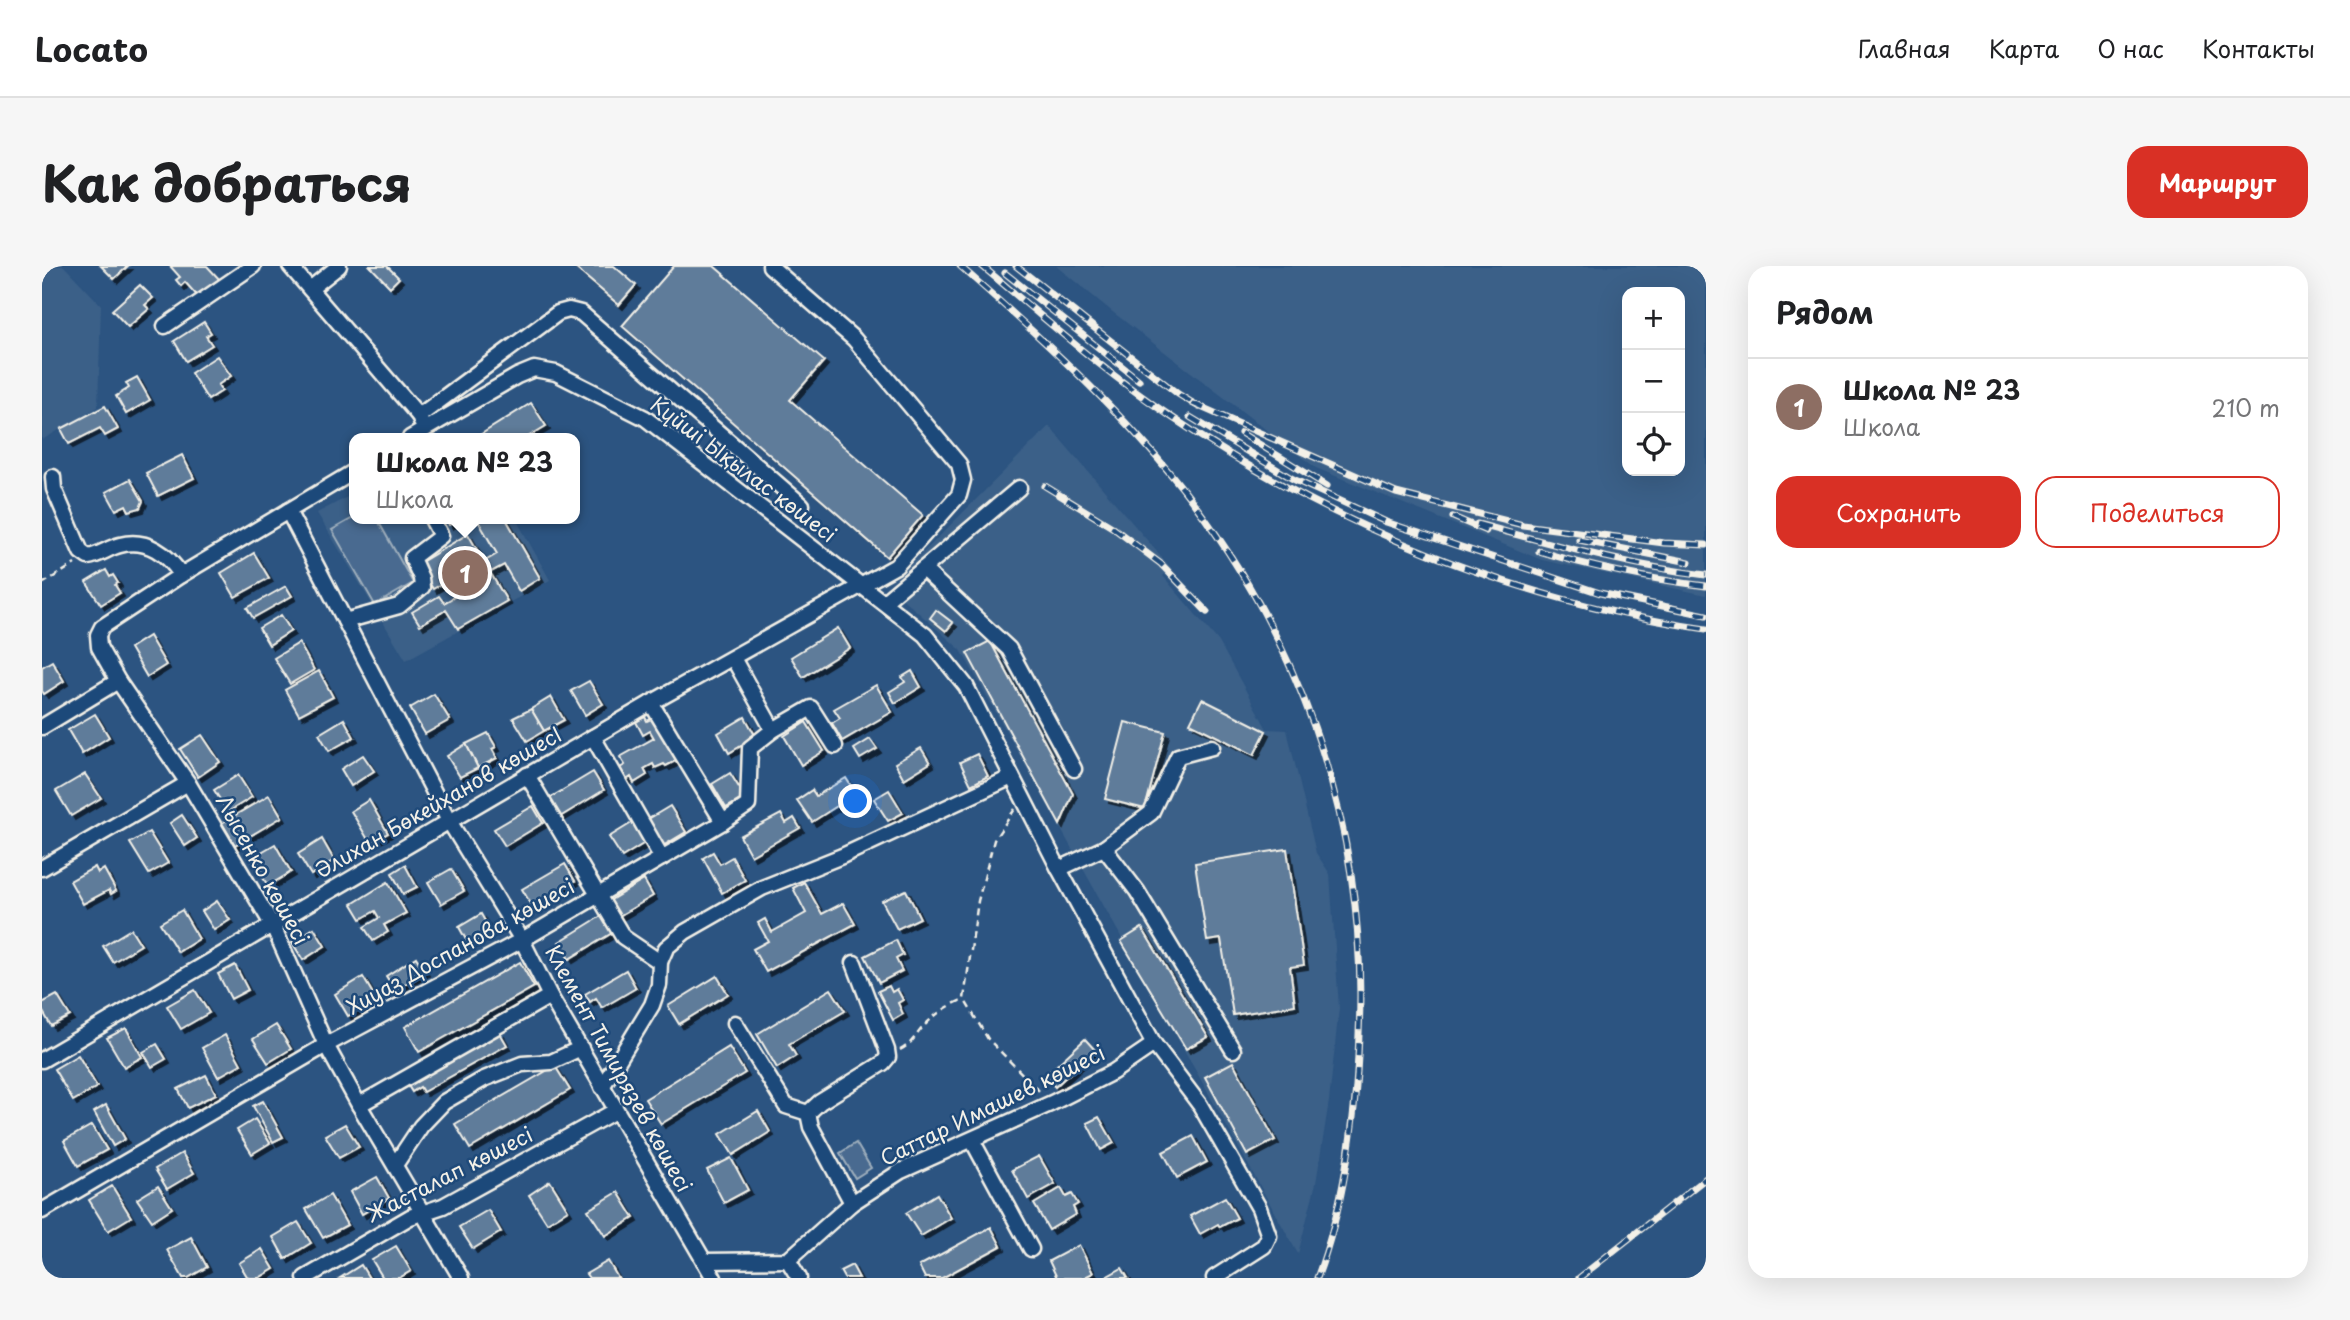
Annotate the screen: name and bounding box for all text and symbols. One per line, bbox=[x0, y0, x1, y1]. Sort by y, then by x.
text: Locato bbox=[35, 23, 148, 73]
text: Главная bbox=[1858, 30, 1951, 66]
text: Карта bbox=[1989, 30, 2059, 66]
text: О нас bbox=[2097, 30, 2164, 66]
text: Контакты bbox=[2202, 30, 2315, 66]
text: Как добраться bbox=[42, 145, 412, 219]
button: Маршрут bbox=[2127, 146, 2308, 218]
map controls bbox=[1622, 287, 1685, 476]
button: + bbox=[1622, 287, 1685, 350]
text: Рядом bbox=[1776, 289, 1874, 334]
button: − bbox=[1622, 350, 1685, 413]
text: Школа № 23 bbox=[1843, 370, 2020, 409]
street label: Күйші Ықылас көшесі bbox=[644, 388, 844, 549]
text: 1 bbox=[1794, 390, 1805, 425]
text: 210 m bbox=[2212, 390, 2280, 425]
text: Школа bbox=[1843, 409, 1920, 444]
button: locate bbox=[1622, 413, 1685, 476]
popup bbox=[349, 433, 580, 524]
text: Школа № 23 bbox=[376, 442, 553, 481]
button: Сохранить bbox=[1776, 476, 2021, 548]
button: Поделиться bbox=[2035, 476, 2280, 548]
text: Школа bbox=[376, 481, 453, 516]
pin: 1 bbox=[442, 547, 488, 599]
street label: Әлихан Бөкейханов көшесI bbox=[309, 717, 567, 885]
your location bbox=[838, 784, 872, 818]
street label: Лысенко көшесі bbox=[209, 788, 318, 950]
street label: Хиуаз Доспанова көшесі bbox=[340, 869, 580, 1021]
street label: Клемент Тимирязев көшесі bbox=[538, 939, 701, 1197]
street label: Саттар Имашев көшесі bbox=[874, 1036, 1110, 1173]
street label: Жасталап көшесі bbox=[360, 1117, 538, 1229]

